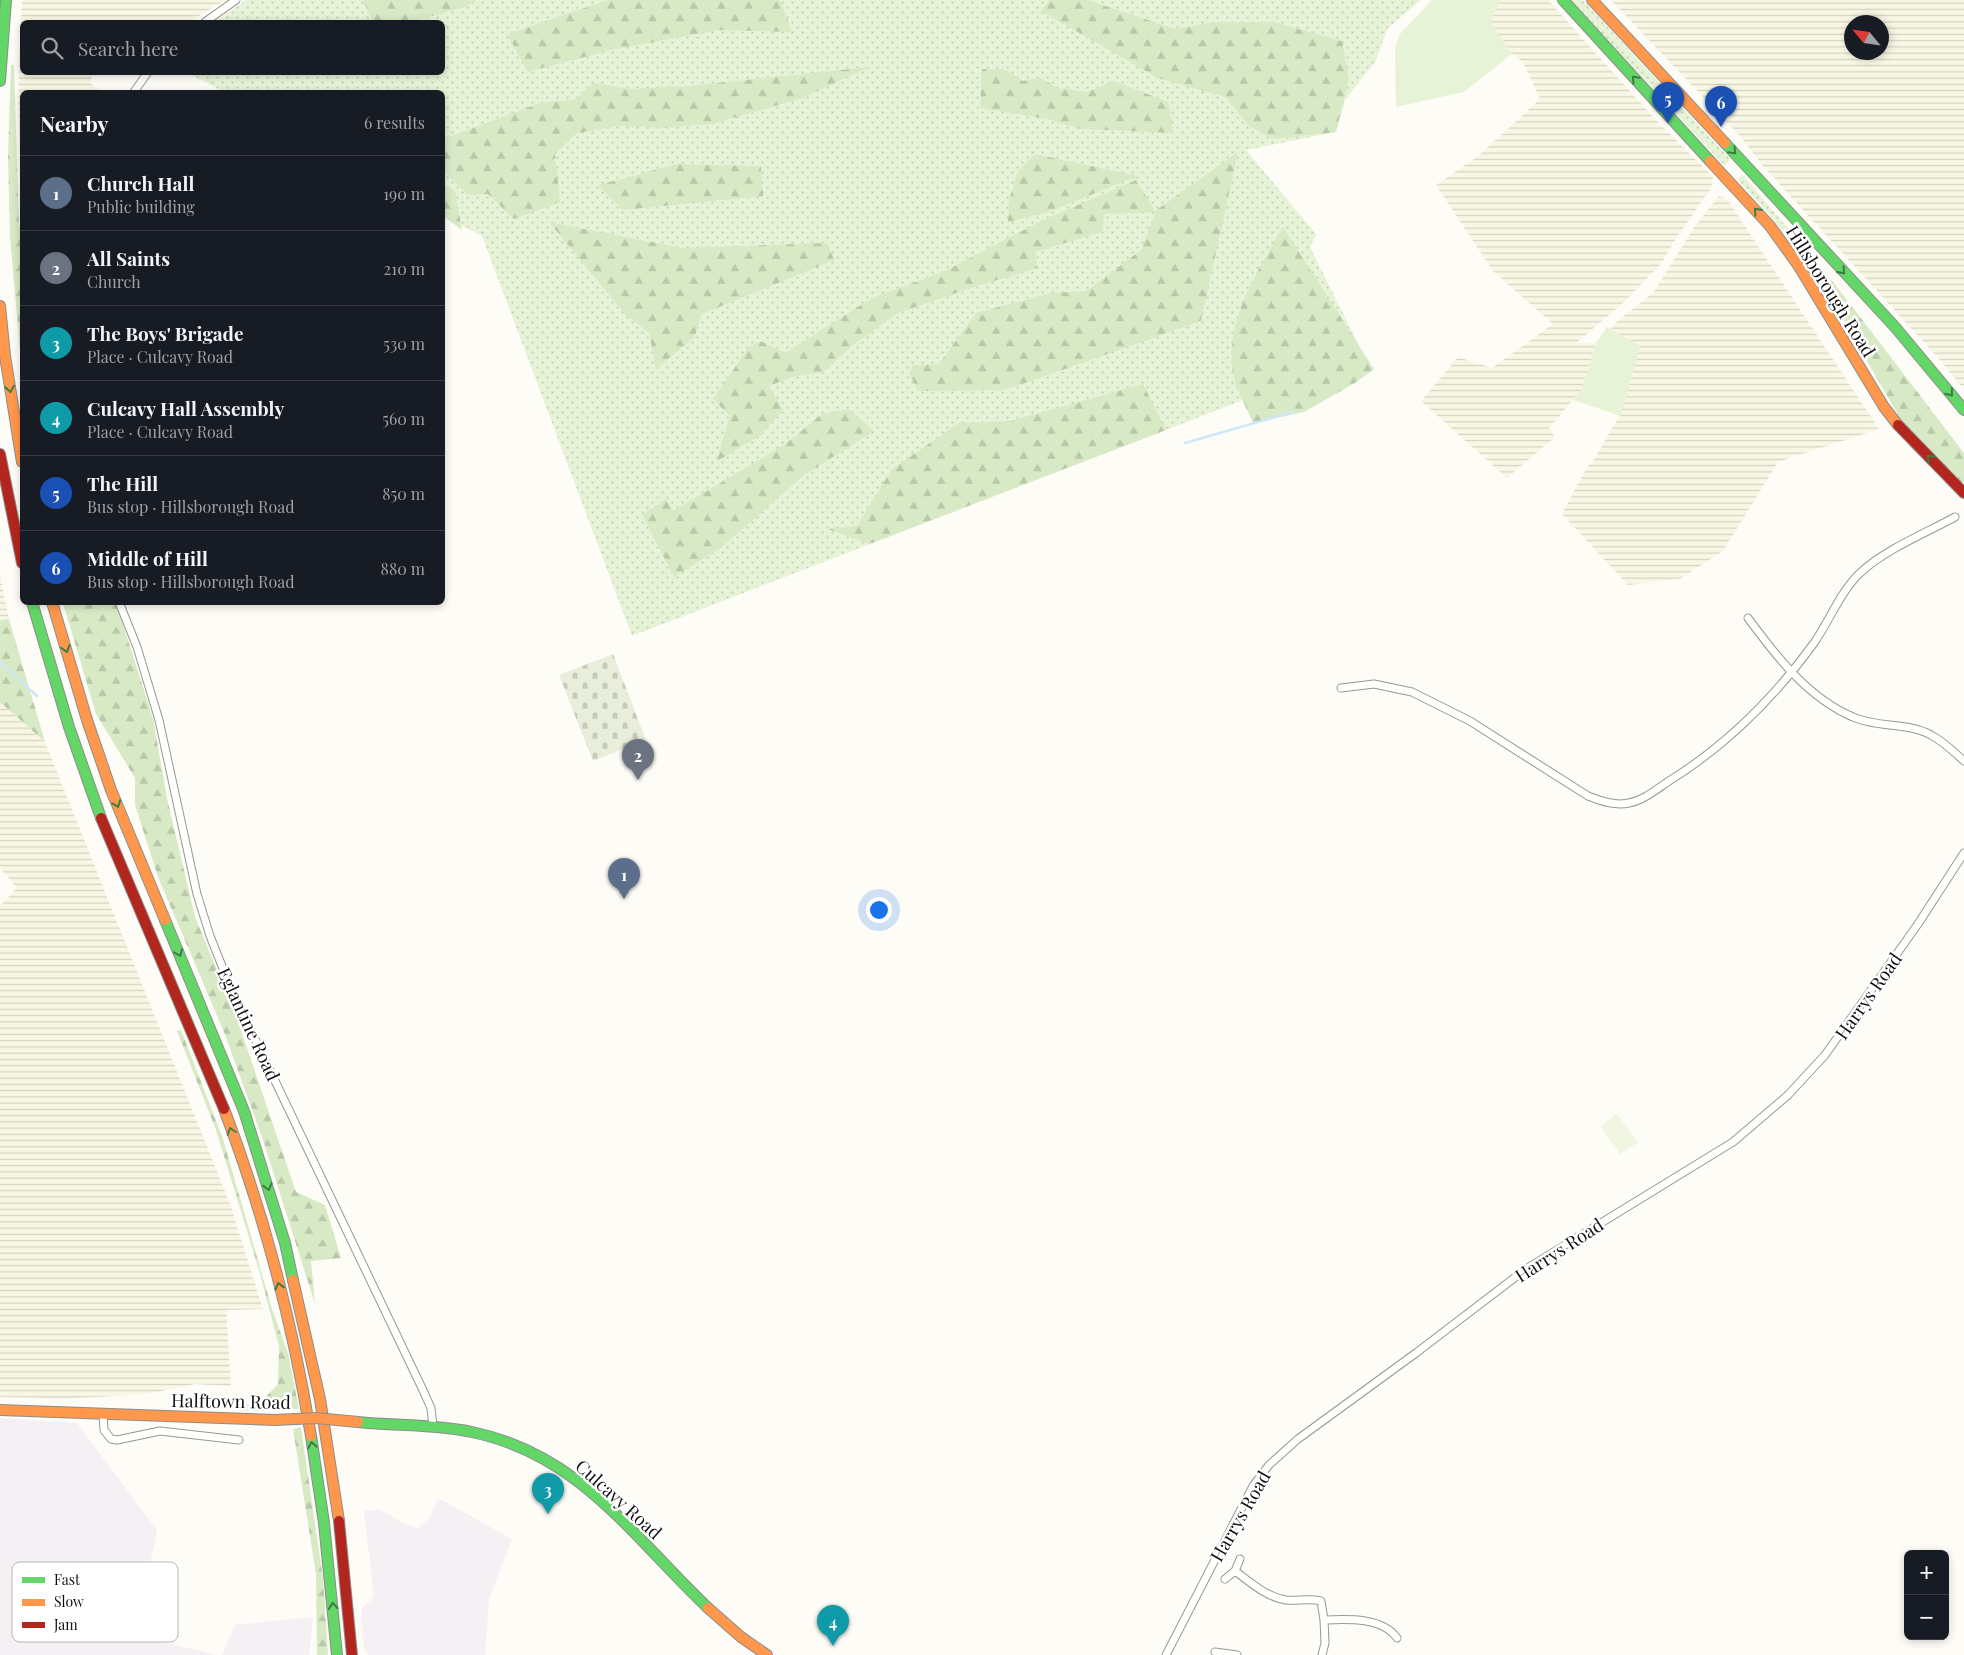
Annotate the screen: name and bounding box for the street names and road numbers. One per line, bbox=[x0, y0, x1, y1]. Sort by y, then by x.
street label: Hillsborough Road bbox=[1781, 221, 1881, 362]
street label: Harrys Road bbox=[1829, 947, 1907, 1044]
street label: Eglantine Road bbox=[212, 964, 286, 1085]
street label: Harrys Road bbox=[1510, 1212, 1608, 1288]
street label: Halftown Road bbox=[171, 1388, 292, 1414]
street label: Culcavy Road bbox=[571, 1454, 668, 1544]
street label: Harrys Road bbox=[1204, 1466, 1276, 1566]

